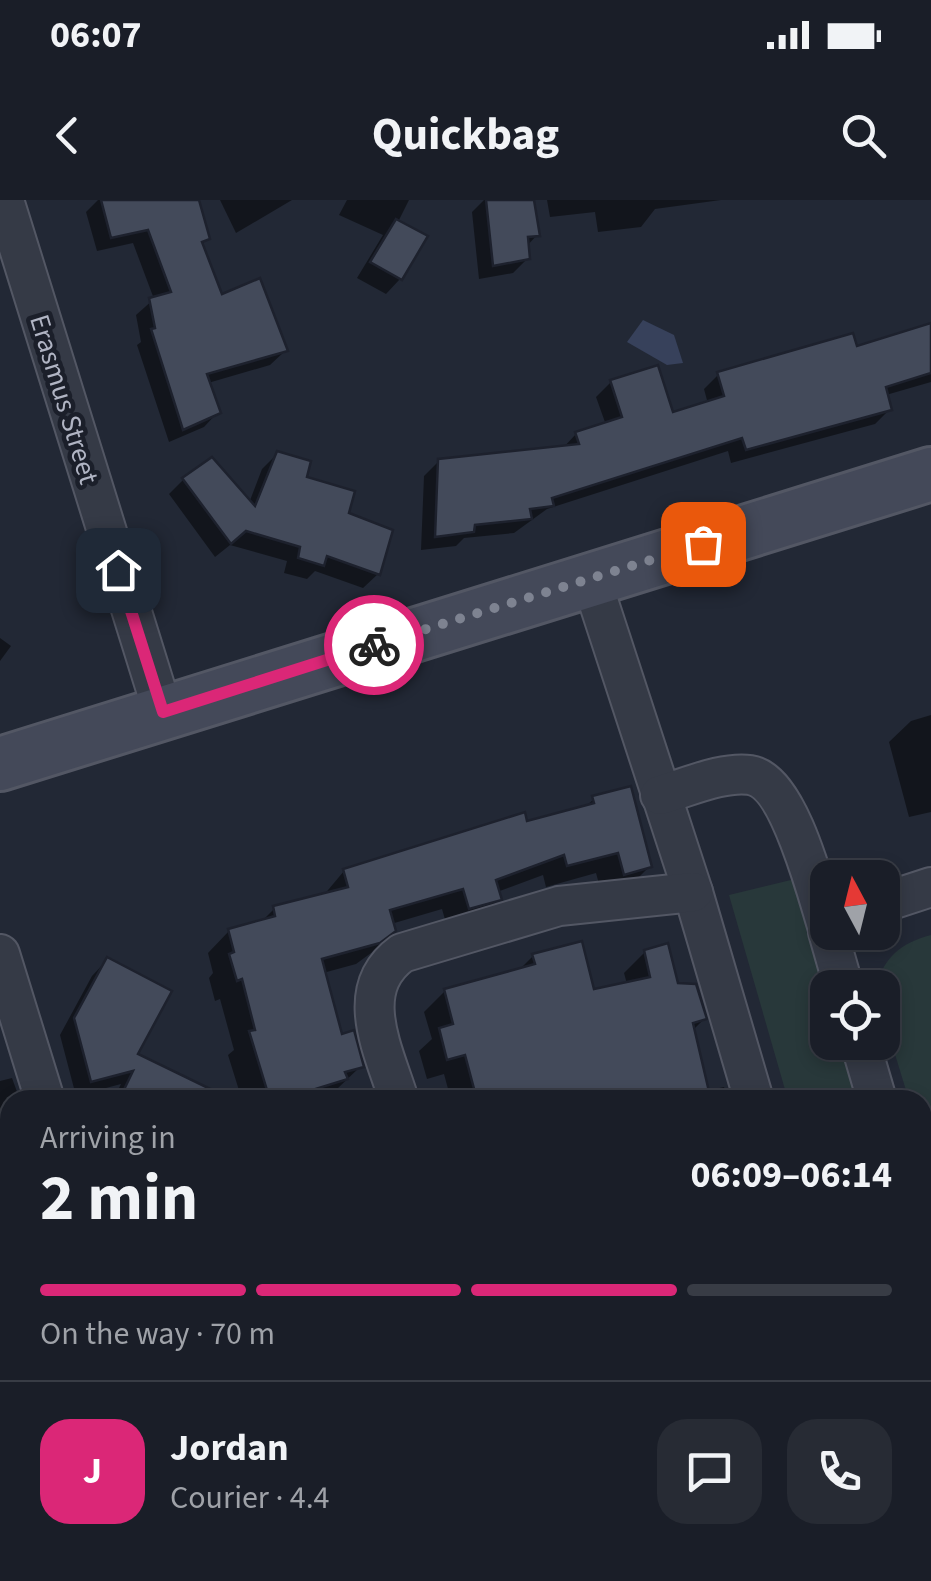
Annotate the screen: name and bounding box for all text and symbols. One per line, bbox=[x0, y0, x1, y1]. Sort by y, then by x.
text: 06:07 bbox=[50, 8, 142, 62]
text: Quickbag bbox=[372, 103, 559, 167]
icon: back bbox=[40, 108, 95, 163]
icon: search bbox=[836, 108, 891, 163]
street label: Erasmus Street bbox=[19, 309, 109, 490]
pin bbox=[661, 502, 746, 587]
icon: bag bbox=[676, 517, 731, 572]
pin bbox=[76, 528, 161, 613]
icon: home bbox=[91, 543, 146, 598]
courier bbox=[324, 595, 424, 695]
icon: bike bbox=[347, 618, 402, 673]
north arrow bbox=[810, 860, 900, 950]
map controls bbox=[810, 860, 900, 1060]
button: locate bbox=[810, 970, 900, 1060]
text: Arriving in bbox=[40, 1115, 176, 1161]
text: 06:09–06:14 bbox=[690, 1148, 892, 1202]
text: 2 min bbox=[40, 1152, 198, 1245]
text: On the way · 70 m bbox=[40, 1311, 275, 1357]
button: chat bbox=[657, 1419, 762, 1524]
button: phone bbox=[787, 1419, 892, 1524]
text: Jordan bbox=[170, 1421, 289, 1475]
text: J bbox=[83, 1444, 102, 1498]
text: Courier · 4.4 bbox=[170, 1475, 330, 1521]

